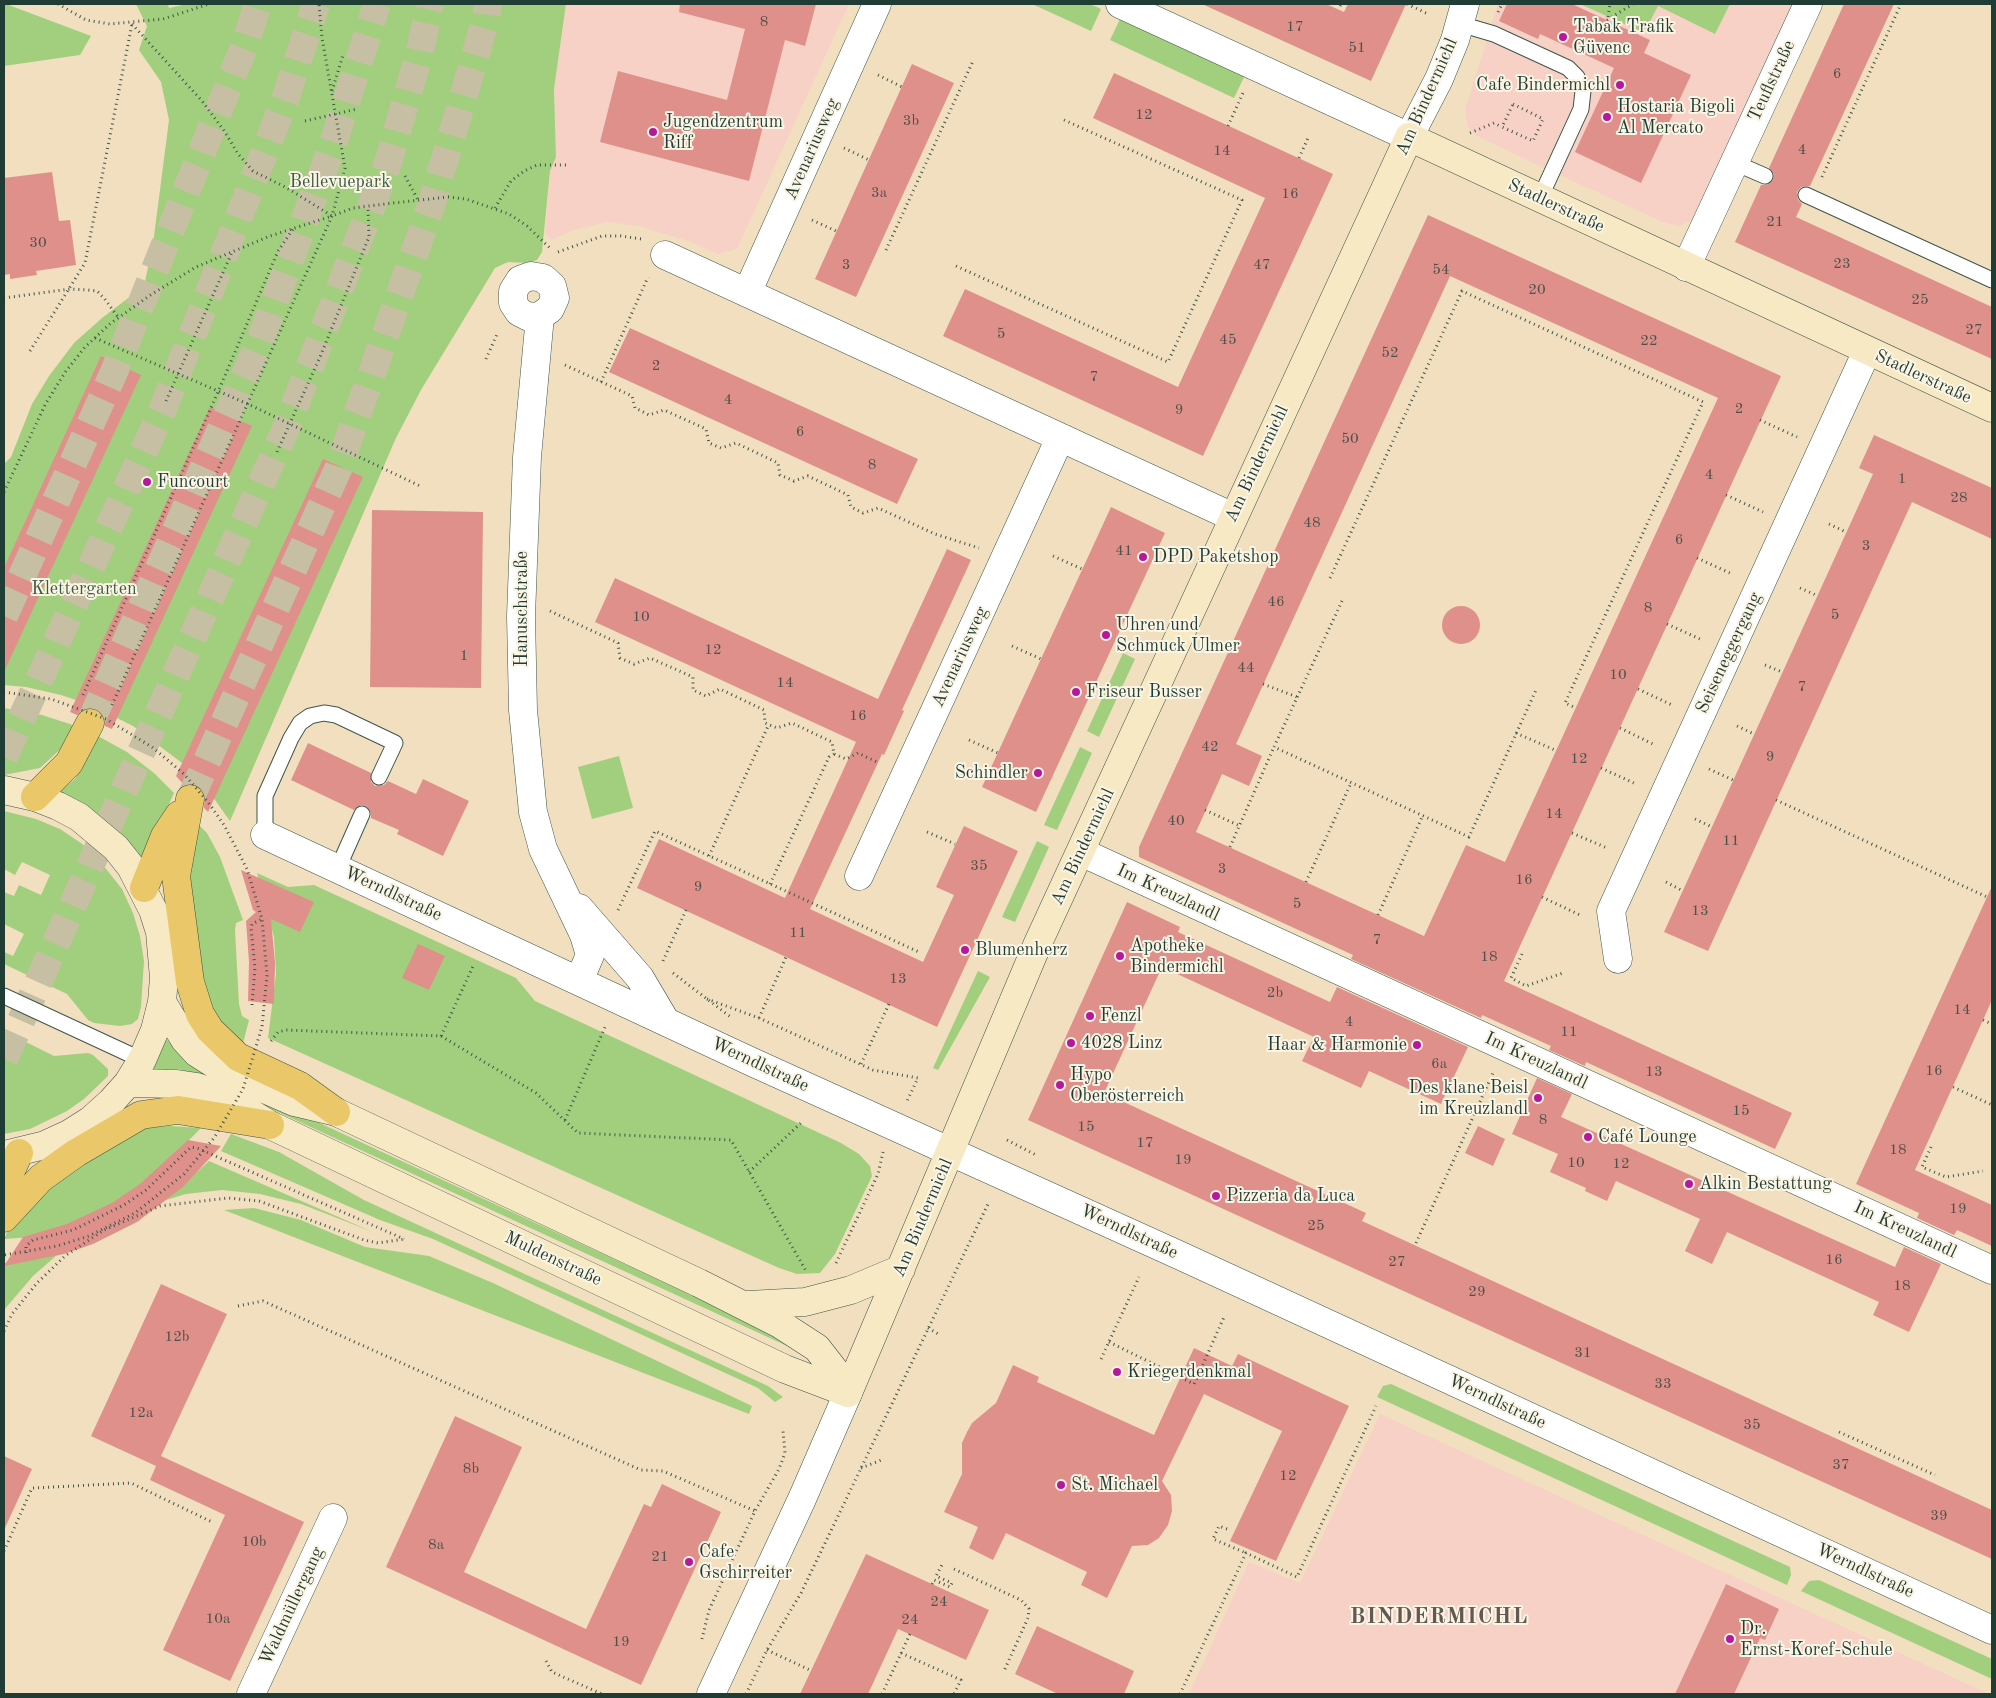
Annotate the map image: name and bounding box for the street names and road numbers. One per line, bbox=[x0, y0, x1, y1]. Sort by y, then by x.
street label: Am Bindermichl bbox=[1391, 35, 1463, 159]
street label: Teuflstraße bbox=[1744, 37, 1800, 125]
street label: Avenariusweg bbox=[780, 95, 844, 203]
street label: Stadlerstraße bbox=[1504, 174, 1608, 238]
street label: Stadlerstraße bbox=[1871, 345, 1975, 409]
street label: Am Bindermichl bbox=[1220, 402, 1294, 526]
street label: Hanuschstraße bbox=[511, 551, 533, 667]
street label: Seiseneggergang bbox=[1691, 589, 1767, 717]
street label: Avenariusweg bbox=[927, 603, 993, 711]
street label: Am Bindermichl bbox=[1046, 785, 1120, 909]
street label: Im Kreuzlandl bbox=[1113, 860, 1223, 926]
street label: Werndlstraße bbox=[341, 862, 445, 926]
street label: Im Kreuzlandl bbox=[1481, 1028, 1591, 1094]
street label: Werndlstraße bbox=[708, 1033, 812, 1097]
street label: Am Bindermichl bbox=[888, 1155, 958, 1281]
street label: Im Kreuzlandl bbox=[1850, 1197, 1960, 1263]
street label: Werndlstraße bbox=[1077, 1200, 1181, 1264]
street label: Muldenstraße bbox=[501, 1227, 605, 1291]
street label: Werndlstraße bbox=[1445, 1370, 1549, 1434]
street label: Werndlstraße bbox=[1813, 1539, 1917, 1603]
street label: Waldmüllergang bbox=[255, 1543, 329, 1669]

